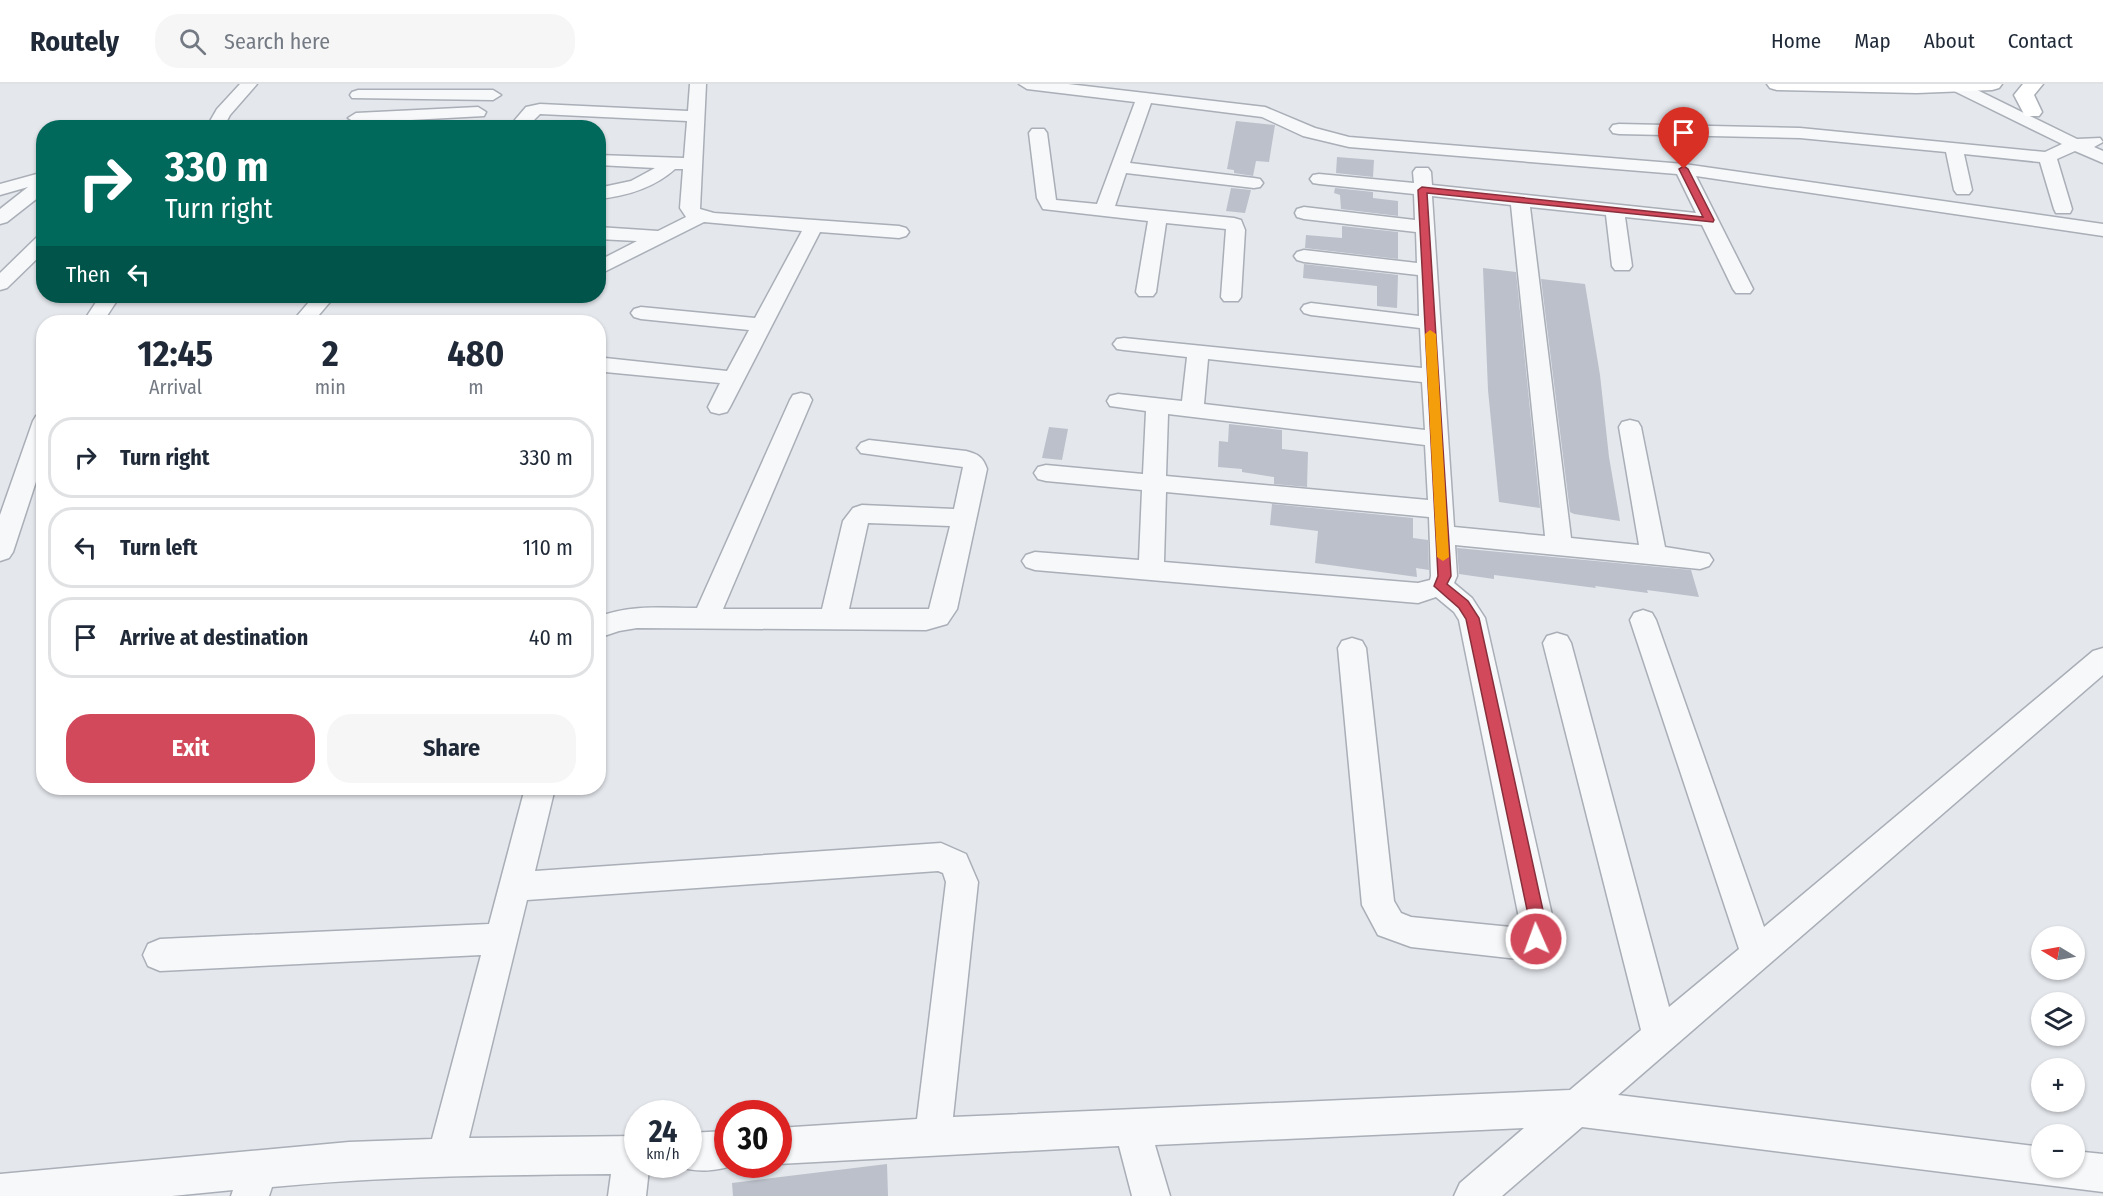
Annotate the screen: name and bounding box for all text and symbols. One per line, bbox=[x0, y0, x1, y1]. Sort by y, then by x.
search box bbox=[155, 14, 575, 68]
text: Routely bbox=[30, 25, 119, 58]
icon: search bbox=[176, 25, 209, 58]
text: Search here bbox=[224, 28, 330, 55]
text: Home bbox=[1771, 28, 1821, 54]
text: Map bbox=[1854, 28, 1891, 54]
text: About bbox=[1924, 28, 1975, 54]
text: Contact bbox=[2008, 28, 2073, 54]
pin bbox=[1658, 107, 1709, 169]
icon: arrive bbox=[1667, 116, 1700, 149]
text: 330 m bbox=[165, 142, 268, 192]
icon: right bbox=[66, 144, 144, 222]
text: Turn right bbox=[165, 193, 273, 225]
icon: left bbox=[122, 258, 155, 291]
text: Then bbox=[66, 261, 110, 288]
text: 12:45 bbox=[138, 332, 213, 376]
text: 2 bbox=[322, 332, 339, 376]
text: 480 bbox=[447, 332, 504, 376]
text: Arrival bbox=[149, 375, 202, 399]
text: min bbox=[315, 375, 346, 399]
text: m bbox=[468, 375, 484, 399]
icon: right bbox=[69, 441, 102, 474]
text: Turn right bbox=[120, 444, 209, 471]
text: 330 m bbox=[520, 444, 573, 471]
icon: left bbox=[69, 531, 102, 564]
text: Turn left bbox=[120, 534, 198, 561]
text: 110 m bbox=[523, 534, 573, 561]
icon: arrive bbox=[69, 621, 102, 654]
text: Arrive at destination bbox=[120, 624, 308, 651]
text: 40 m bbox=[529, 624, 573, 651]
button: Exit bbox=[66, 714, 315, 783]
button: Share bbox=[327, 714, 576, 783]
position arrow bbox=[1504, 907, 1568, 971]
north arrow bbox=[2031, 926, 2085, 980]
map controls bbox=[2031, 926, 2085, 1178]
button: layers bbox=[2031, 992, 2085, 1046]
button: + bbox=[2031, 1058, 2085, 1112]
speed limit sign: 30 bbox=[714, 1100, 792, 1178]
text: 24 bbox=[649, 1114, 677, 1150]
button: − bbox=[2031, 1124, 2085, 1178]
text: km/h bbox=[646, 1145, 680, 1163]

